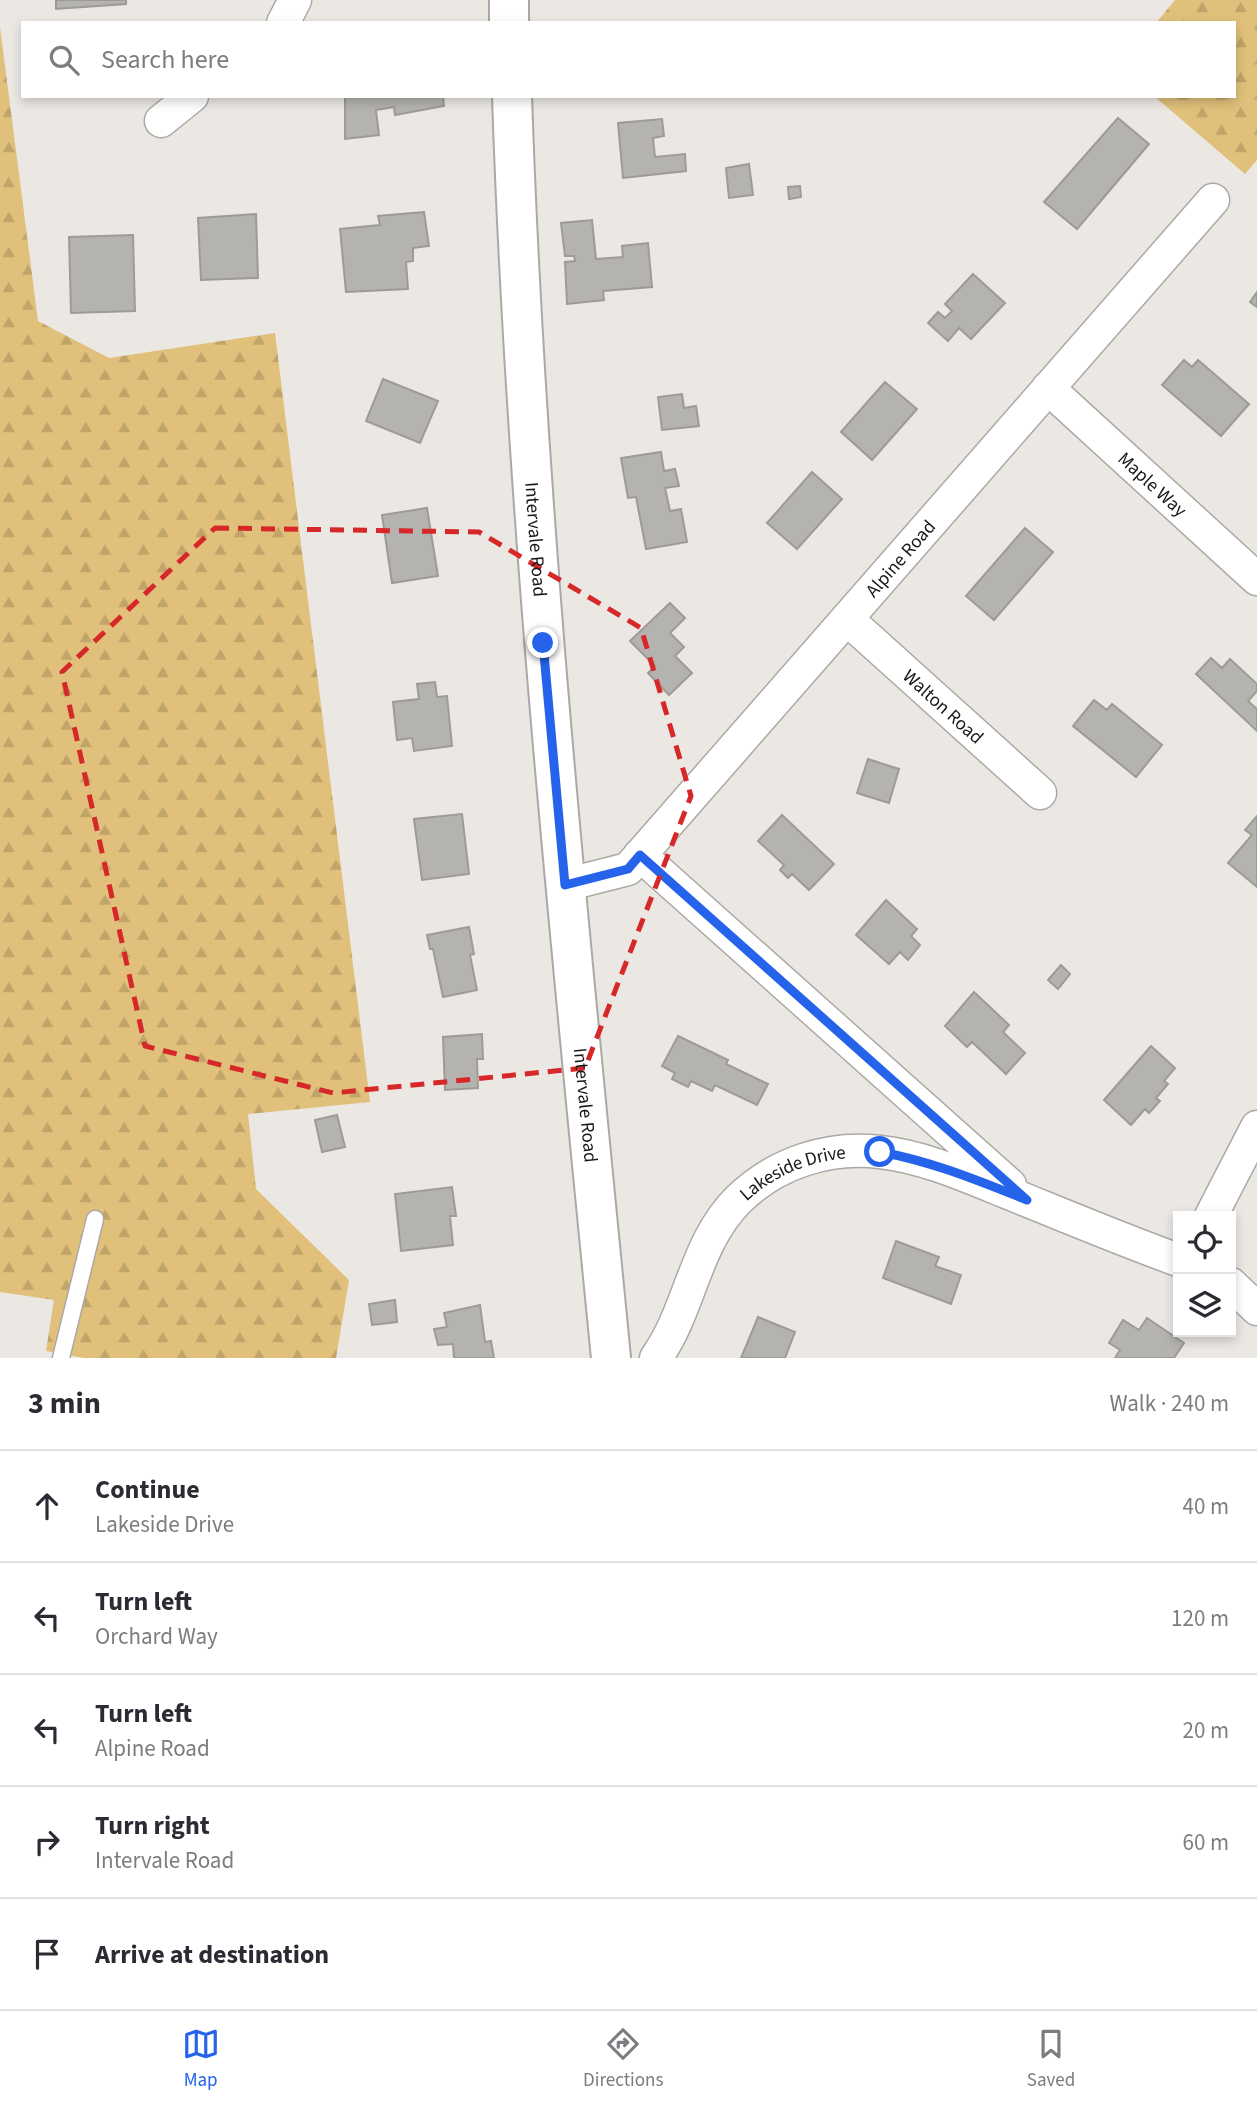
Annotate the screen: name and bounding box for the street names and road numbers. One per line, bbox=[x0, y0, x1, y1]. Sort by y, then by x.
street label: Maple Way bbox=[1111, 446, 1192, 524]
street label: Intervale Road bbox=[517, 481, 553, 598]
street label: Alpine Road bbox=[860, 514, 942, 604]
street label: Walton Road bbox=[896, 663, 989, 751]
street label: Intervale Road bbox=[566, 1047, 604, 1164]
street label: Lakeside Drive bbox=[734, 1139, 847, 1207]

